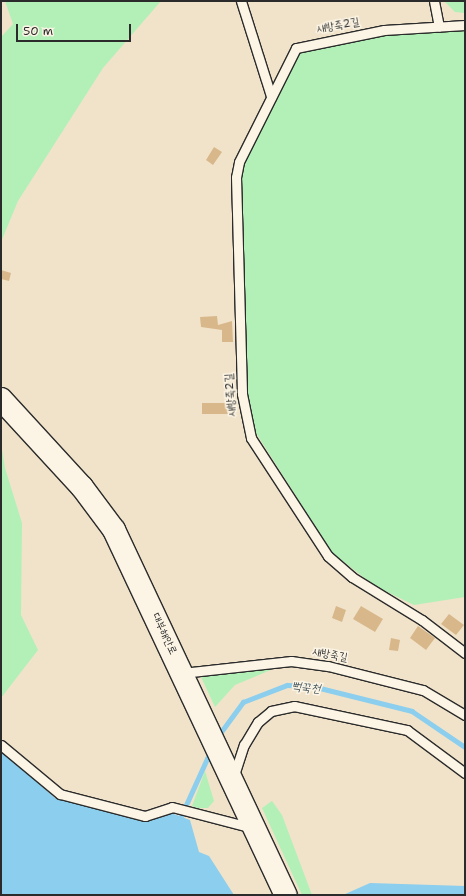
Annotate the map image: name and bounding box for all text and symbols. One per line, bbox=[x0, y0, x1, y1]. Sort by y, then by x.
scale bar bbox=[18, 16, 133, 42]
street label: 새방죽2길 bbox=[316, 16, 360, 36]
text: 50 m bbox=[23, 23, 53, 39]
street label: 새방죽2길 bbox=[223, 373, 239, 417]
street label: 대부해안로 bbox=[149, 611, 179, 657]
street label: 새방죽길 bbox=[311, 645, 349, 665]
water label: 뻑꾹천 bbox=[291, 679, 321, 697]

